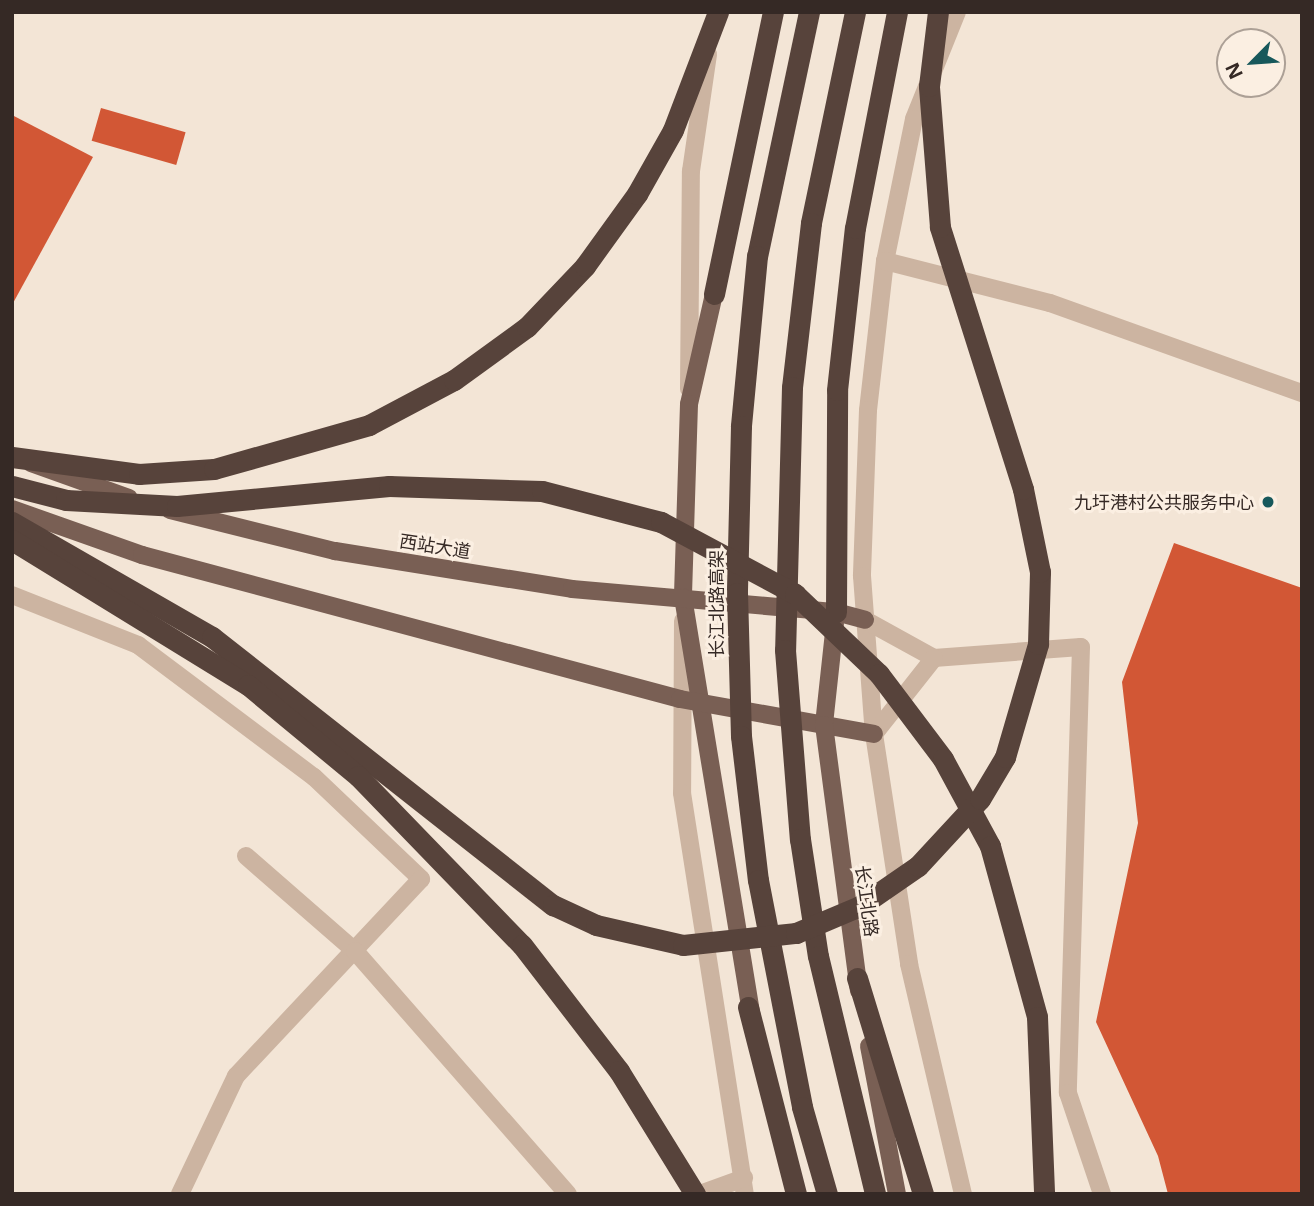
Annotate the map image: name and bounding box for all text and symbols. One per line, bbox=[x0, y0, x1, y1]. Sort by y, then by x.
north arrow bbox=[1216, 28, 1286, 98]
text: N bbox=[1219, 59, 1249, 84]
place label: 九圩港村公共服务中心 bbox=[1074, 491, 1254, 513]
marker: 九圩港村公共服务中心 bbox=[1260, 494, 1276, 510]
street label: 西站大道 bbox=[398, 530, 472, 562]
street label: 长江北路高架 bbox=[705, 550, 727, 658]
street label: 长江北路 bbox=[851, 864, 883, 938]

